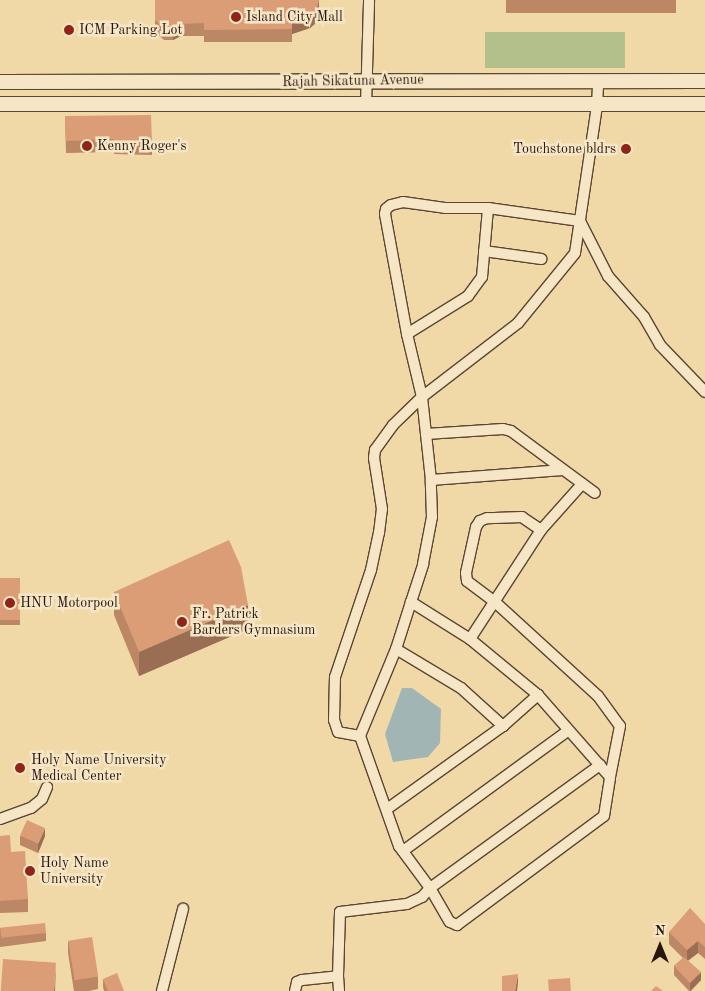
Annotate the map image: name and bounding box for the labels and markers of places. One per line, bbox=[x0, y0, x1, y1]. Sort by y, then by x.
place label: Island City Mall bbox=[246, 9, 343, 25]
marker: Island City Mall bbox=[230, 11, 242, 23]
place label: ICM Parking Lot bbox=[79, 22, 182, 38]
marker: ICM Parking Lot bbox=[63, 24, 75, 36]
place label: Kenny Roger's bbox=[97, 138, 187, 154]
marker: Kenny Roger's bbox=[81, 140, 93, 152]
place label: Touchstone bldrs bbox=[513, 141, 616, 157]
marker: Touchstone bldrs bbox=[620, 143, 632, 155]
place label: HNU Motorpool bbox=[20, 595, 118, 611]
marker: HNU Motorpool bbox=[4, 597, 16, 609]
place label: Fr. Patrick Barders Gymnasium bbox=[192, 606, 315, 638]
marker: Fr. Patrick Barders Gymnasium bbox=[176, 616, 188, 628]
place label: Holy Name University Medical Center bbox=[31, 752, 167, 784]
marker: Holy Name University Medical Center bbox=[13, 761, 27, 775]
place label: Holy Name University bbox=[40, 855, 108, 888]
marker: Holy Name University bbox=[24, 865, 36, 877]

